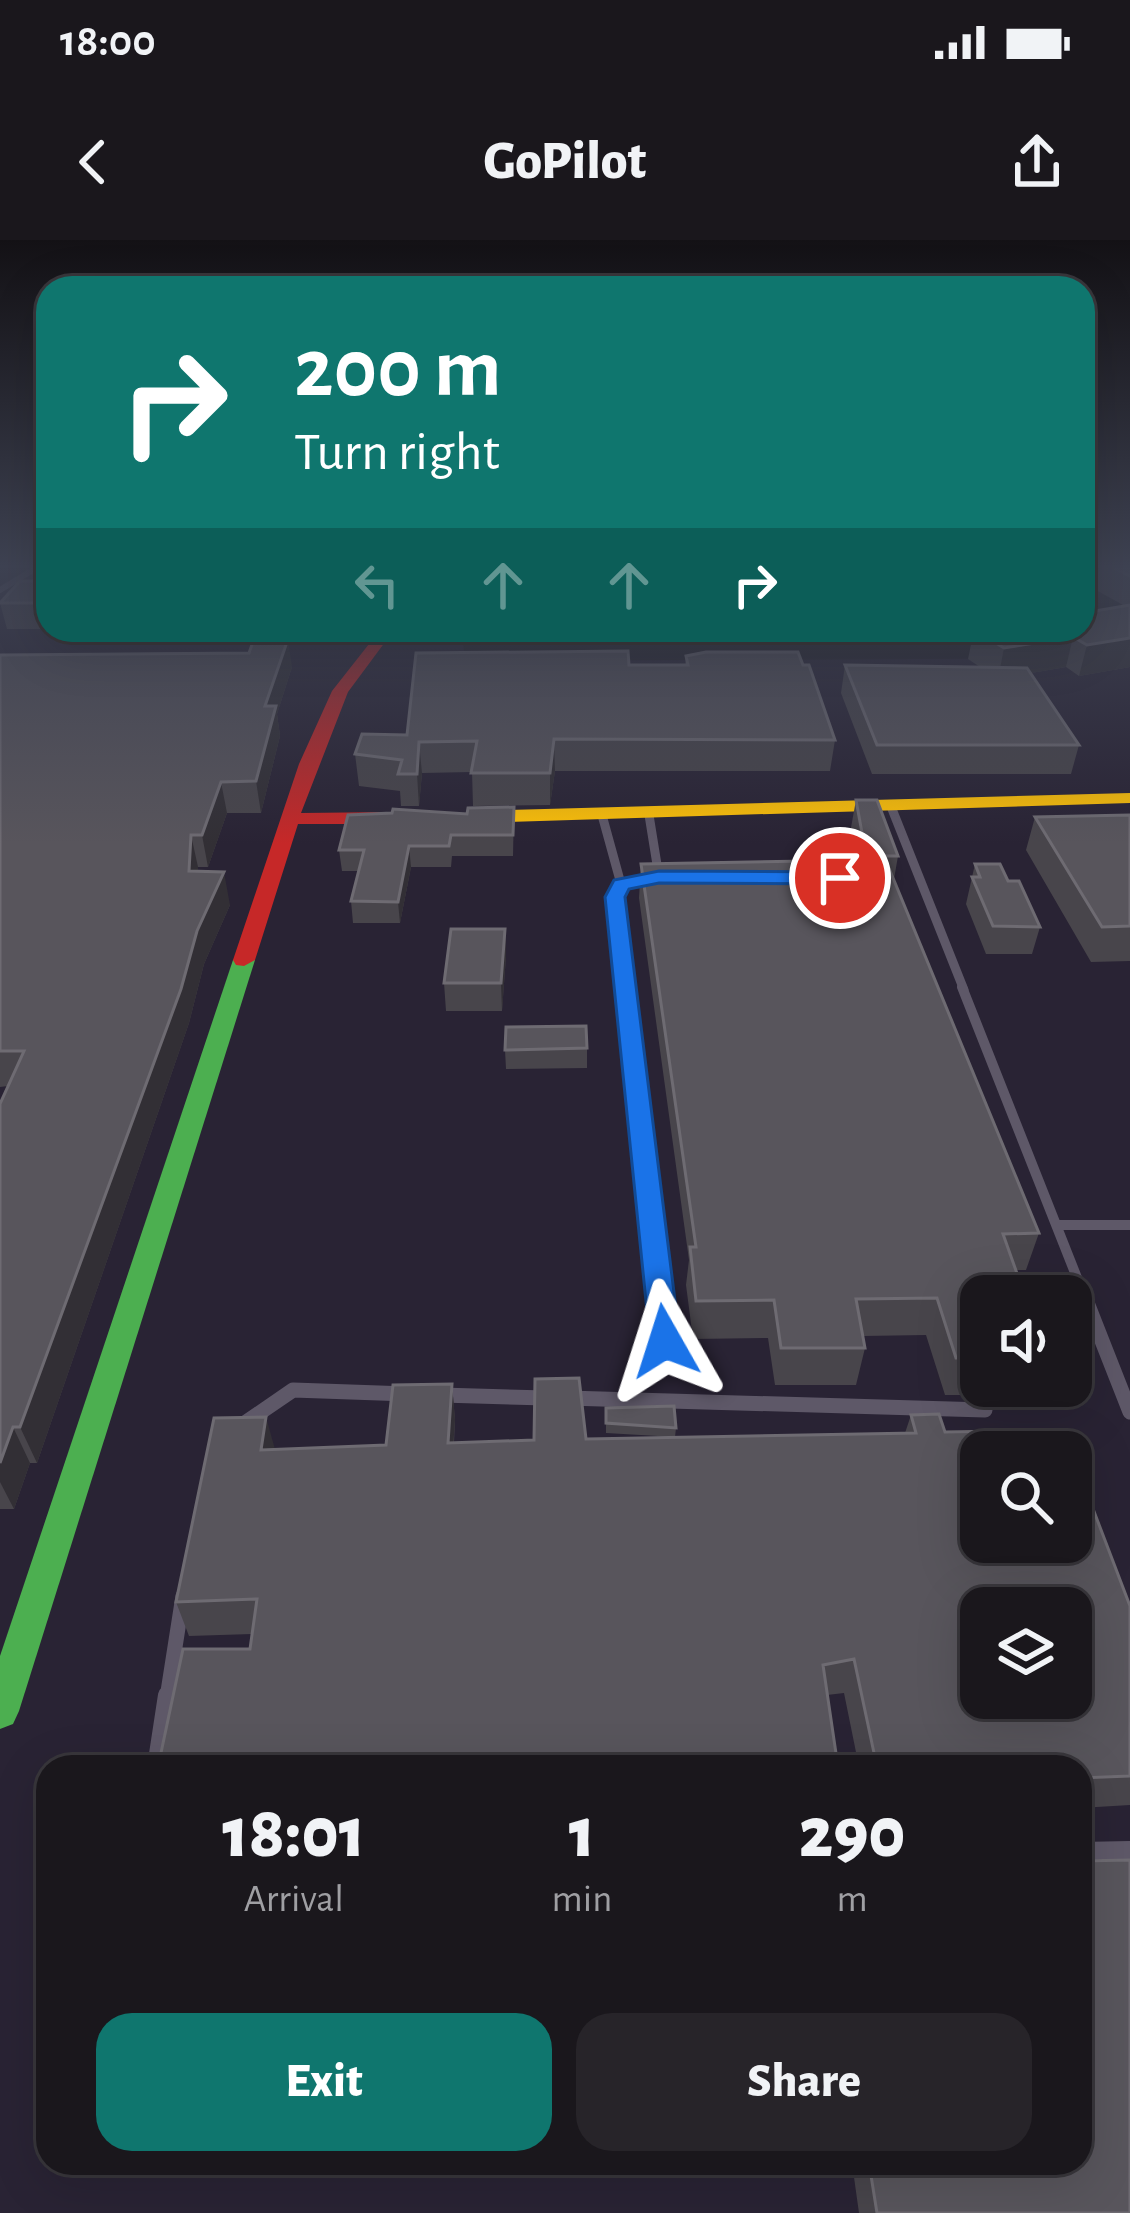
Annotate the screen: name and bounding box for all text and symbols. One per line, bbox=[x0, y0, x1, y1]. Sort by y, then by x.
text: 18:00 bbox=[60, 19, 156, 64]
icon: back bbox=[60, 129, 126, 195]
icon: share bbox=[1004, 129, 1070, 195]
text: GoPilot bbox=[484, 135, 646, 189]
icon: right bbox=[96, 324, 252, 480]
text: 200 m bbox=[294, 328, 502, 412]
text: Turn right bbox=[294, 426, 500, 480]
icon: left bbox=[344, 552, 410, 618]
icon: ahead bbox=[470, 552, 536, 618]
icon: ahead bbox=[596, 552, 662, 618]
icon: right bbox=[722, 552, 788, 618]
pin bbox=[789, 827, 891, 929]
icon: arrive bbox=[807, 845, 873, 911]
map controls bbox=[960, 1275, 1092, 1719]
button: sound bbox=[960, 1275, 1092, 1407]
position arrow bbox=[602, 1278, 728, 1404]
button: search bbox=[960, 1431, 1092, 1563]
button: layers bbox=[960, 1587, 1092, 1719]
text: 18:01 bbox=[222, 1798, 365, 1870]
text: 1 bbox=[569, 1798, 595, 1870]
text: 290 bbox=[799, 1798, 906, 1870]
text: Arrival bbox=[244, 1880, 344, 1919]
text: min bbox=[552, 1880, 612, 1919]
text: m bbox=[837, 1880, 868, 1919]
button: Exit bbox=[96, 2013, 552, 2151]
button: Share bbox=[576, 2013, 1032, 2151]

